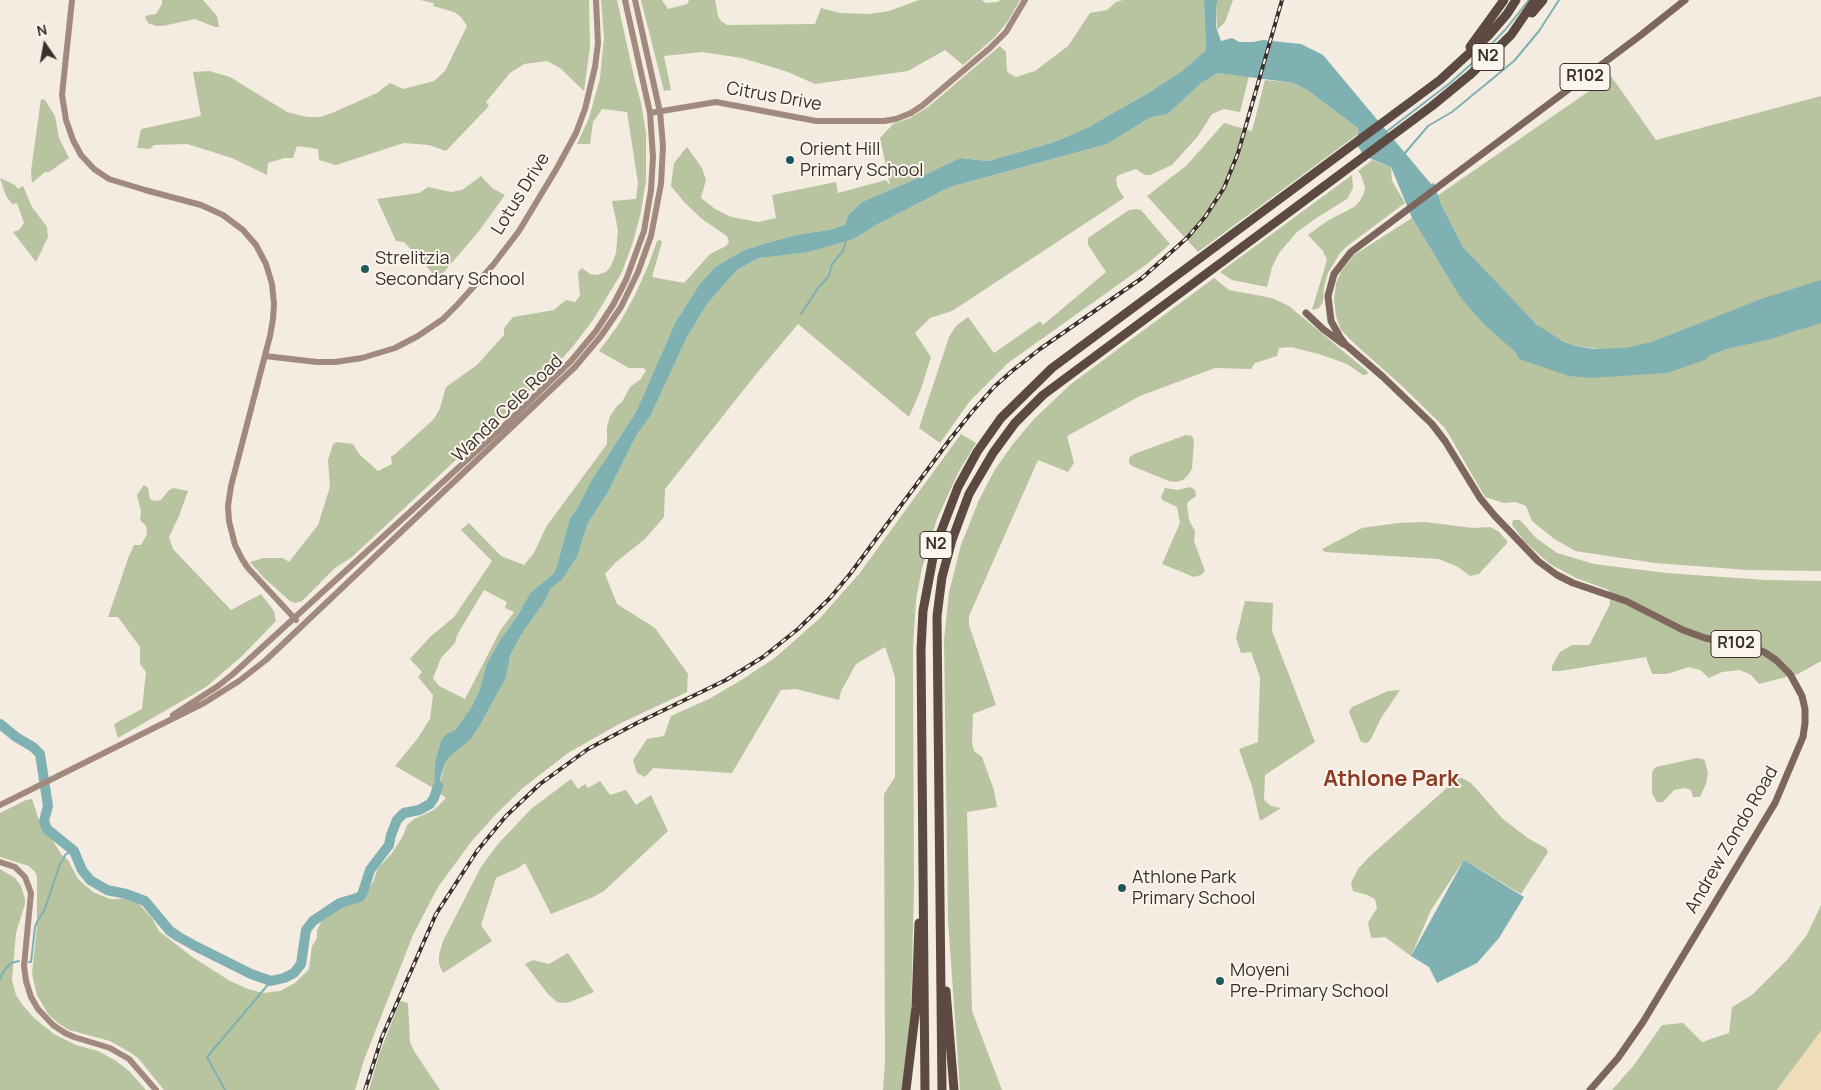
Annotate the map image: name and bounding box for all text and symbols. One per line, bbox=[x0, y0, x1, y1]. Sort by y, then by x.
north arrow bbox=[20, 20, 70, 70]
text: N bbox=[35, 20, 49, 40]
road number: N2 bbox=[1472, 44, 1504, 70]
road number: R102 bbox=[1560, 64, 1610, 90]
street label: Citrus Drive bbox=[725, 78, 823, 116]
place label: Orient Hill Primary School bbox=[800, 139, 924, 182]
street label: Lotus Drive bbox=[487, 149, 555, 239]
marker: Orient Hill Primary School bbox=[784, 154, 796, 166]
place label: Strelitzia Secondary School bbox=[375, 248, 525, 290]
marker: Strelitzia Secondary School bbox=[359, 263, 371, 275]
street label: Wanda Cele Road bbox=[448, 351, 568, 467]
road number: N2 bbox=[920, 532, 952, 558]
road number: R102 bbox=[1711, 630, 1761, 658]
street label: Andrew Zondo Road bbox=[1681, 763, 1783, 917]
district label: Athlone Park bbox=[1323, 767, 1459, 793]
place label: Athlone Park Primary School bbox=[1132, 867, 1256, 910]
marker: Athlone Park Primary School bbox=[1116, 882, 1128, 894]
place label: Moyeni Pre-Primary School bbox=[1230, 960, 1389, 1002]
marker: Moyeni Pre-Primary School bbox=[1214, 975, 1226, 987]

